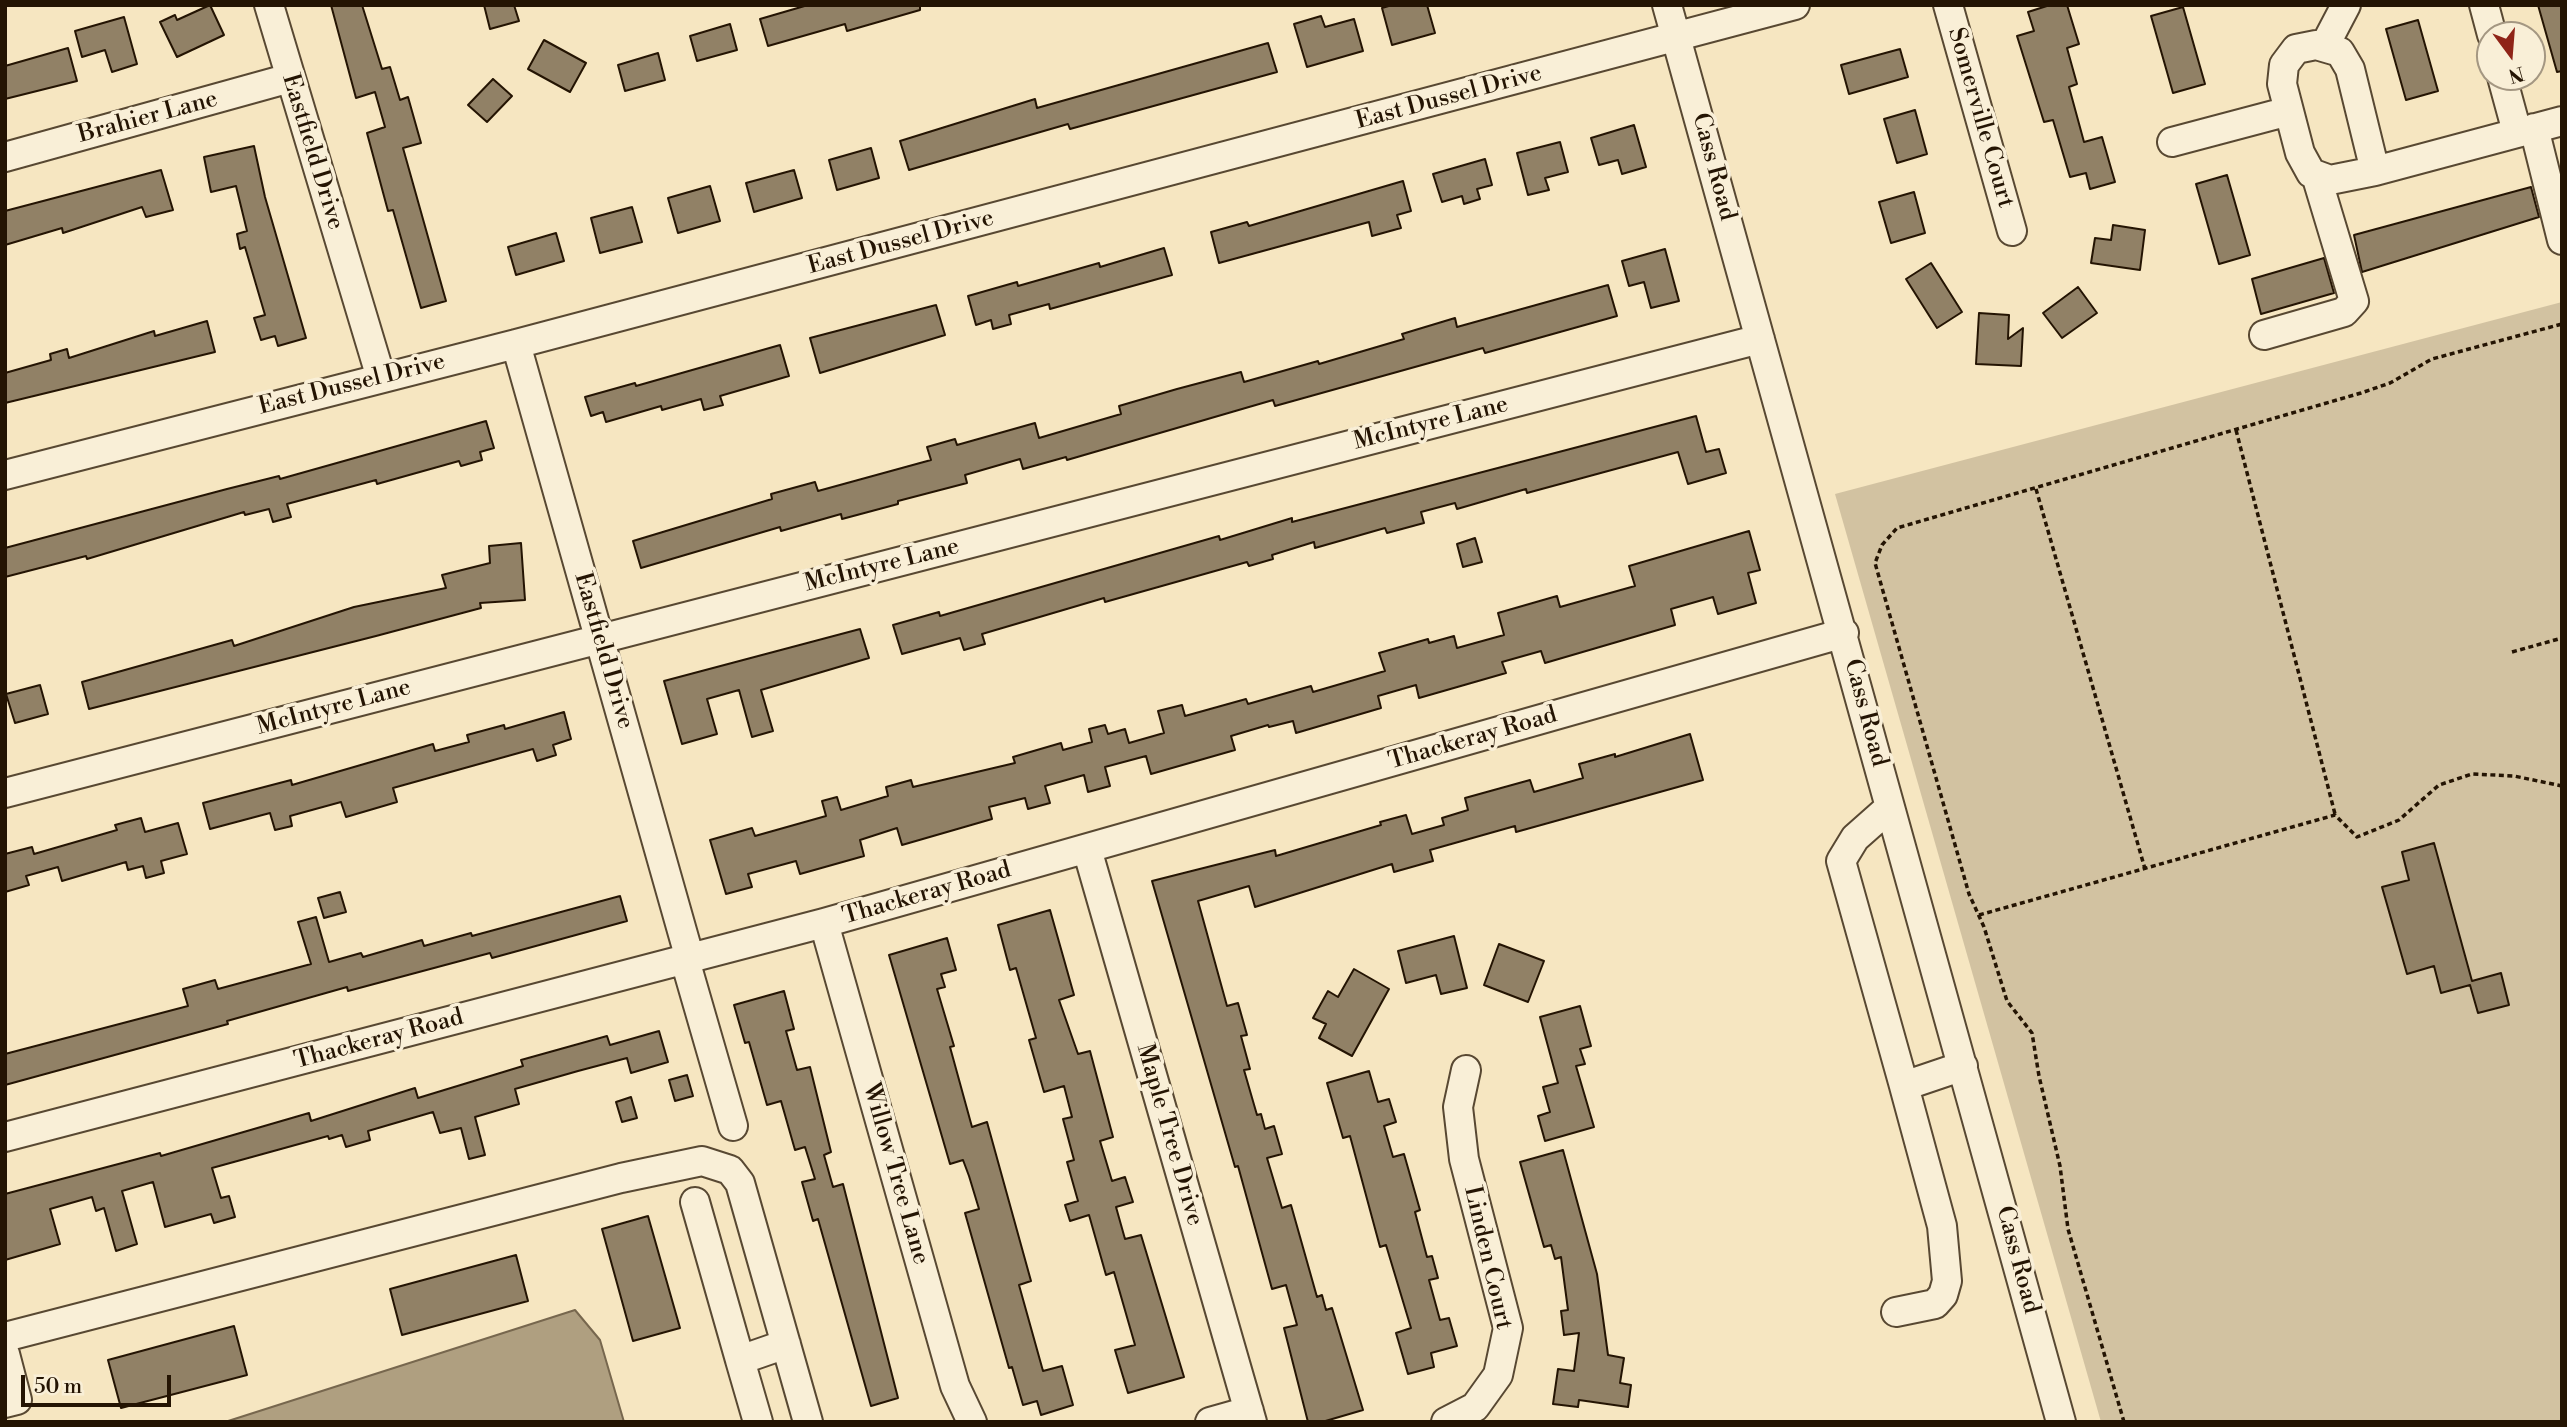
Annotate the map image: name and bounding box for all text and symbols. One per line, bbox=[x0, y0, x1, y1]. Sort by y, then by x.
north arrow bbox=[2476, 21, 2546, 91]
street label: Somerville Court bbox=[1941, 25, 2019, 211]
street label: East Dussel Drive bbox=[1353, 59, 1545, 137]
text: N bbox=[2506, 61, 2527, 88]
street label: Eastfield Drive bbox=[275, 71, 349, 233]
street label: Brahier Lane bbox=[75, 86, 221, 150]
street label: Cass Road bbox=[1685, 110, 1741, 224]
street label: East Dussel Drive bbox=[805, 204, 997, 282]
street label: East Dussel Drive bbox=[256, 348, 448, 422]
street label: McIntyre Lane bbox=[1351, 391, 1511, 457]
street label: McIntyre Lane bbox=[802, 533, 962, 599]
street label: Eastfield Drive bbox=[567, 569, 639, 733]
street label: Cass Road bbox=[1837, 656, 1893, 770]
street label: McIntyre Lane bbox=[254, 674, 414, 742]
street label: Thackeray Road bbox=[1385, 701, 1561, 777]
street label: Thackeray Road bbox=[839, 856, 1015, 932]
street label: Thackeray Road bbox=[291, 1004, 467, 1076]
street label: Maple Tree Drive bbox=[1129, 1041, 1209, 1229]
street label: Willow Tree Lane bbox=[855, 1080, 935, 1268]
street label: Linden Court bbox=[1457, 1183, 1517, 1333]
street label: Cass Road bbox=[1989, 1203, 2045, 1317]
scale bar bbox=[24, 1360, 175, 1404]
text: 50 m bbox=[34, 1374, 82, 1400]

